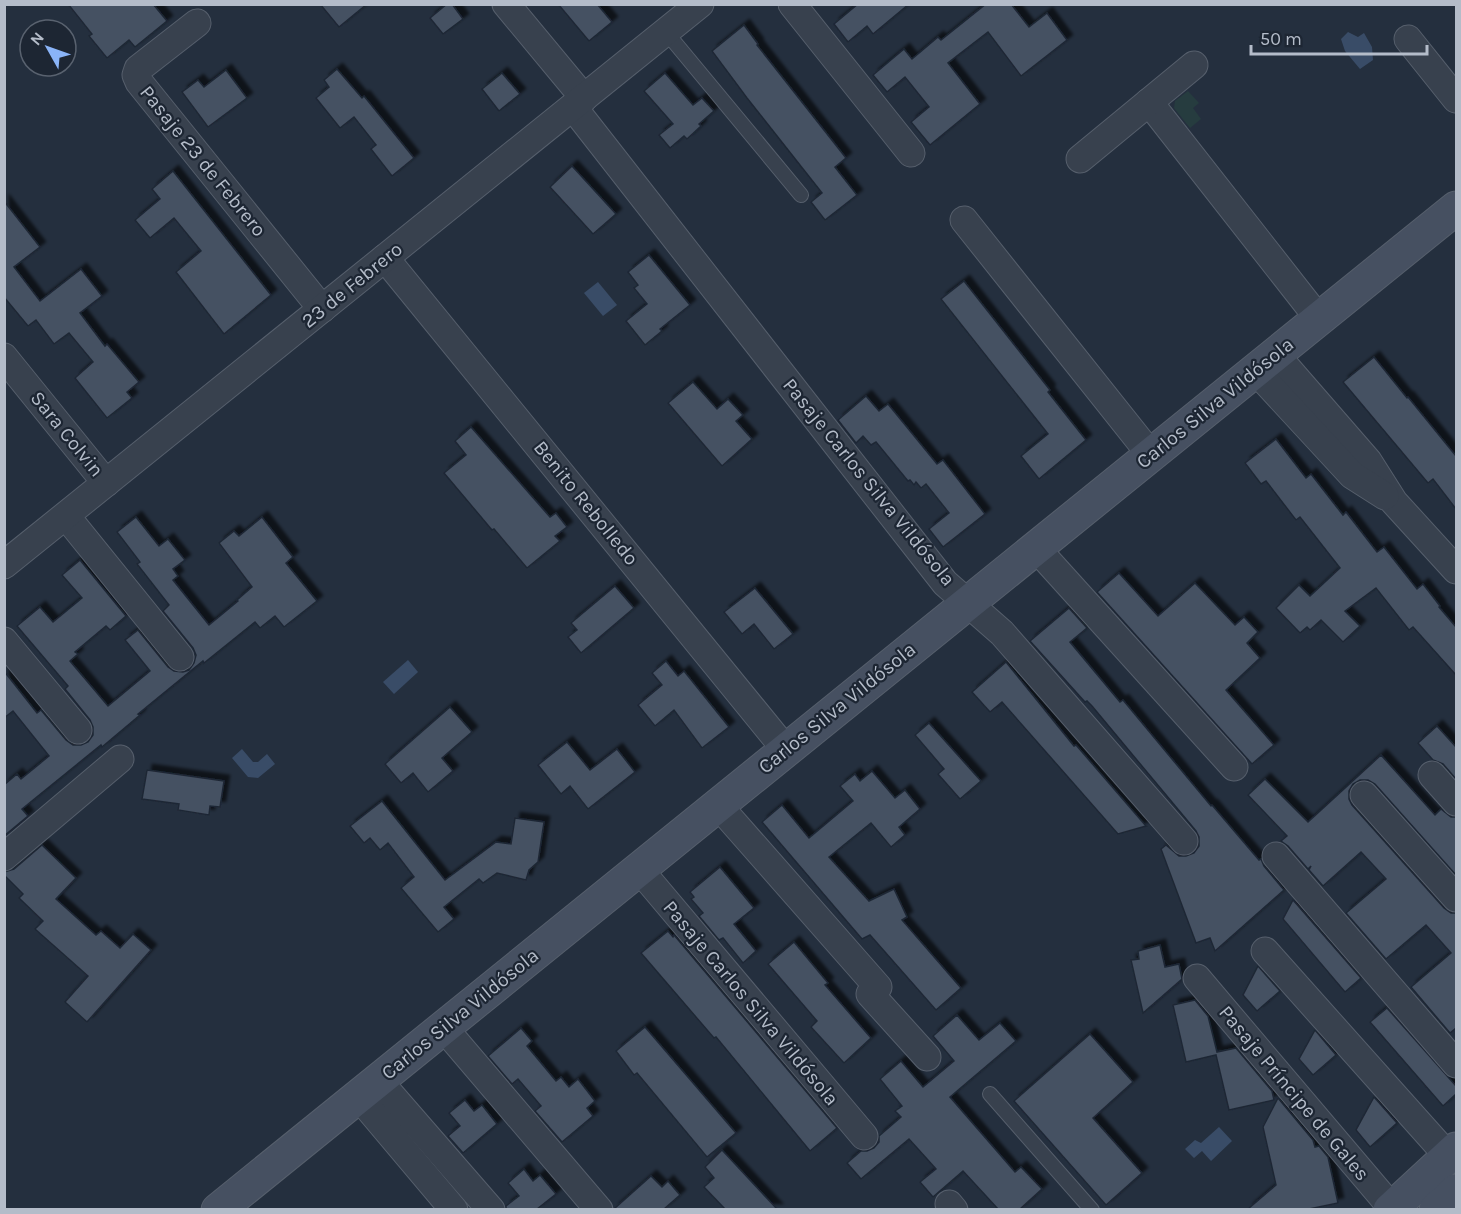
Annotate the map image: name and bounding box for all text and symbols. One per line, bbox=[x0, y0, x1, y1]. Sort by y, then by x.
north arrow bbox=[18, 18, 78, 78]
scale bar bbox=[1251, 18, 1426, 56]
text: N bbox=[26, 28, 48, 49]
text: 50 m bbox=[1260, 28, 1302, 50]
street label: Pasaje 23 de Febrero bbox=[135, 81, 271, 241]
street label: 23 de Febrero bbox=[297, 237, 407, 333]
street label: Carlos Silva Vildósola bbox=[1132, 333, 1298, 473]
street label: Pasaje Carlos Silva Vildósola bbox=[778, 374, 960, 590]
street label: Sara Colvin bbox=[26, 387, 108, 481]
street label: Benito Rebolledo bbox=[529, 436, 643, 570]
street label: Carlos Silva Vildósola bbox=[754, 638, 920, 778]
street label: Pasaje Carlos Silva Vildósola bbox=[659, 896, 843, 1110]
street label: Carlos Silva Vildósola bbox=[377, 944, 543, 1084]
street label: Pasaje Príncipe de Gales bbox=[1214, 1001, 1374, 1185]

